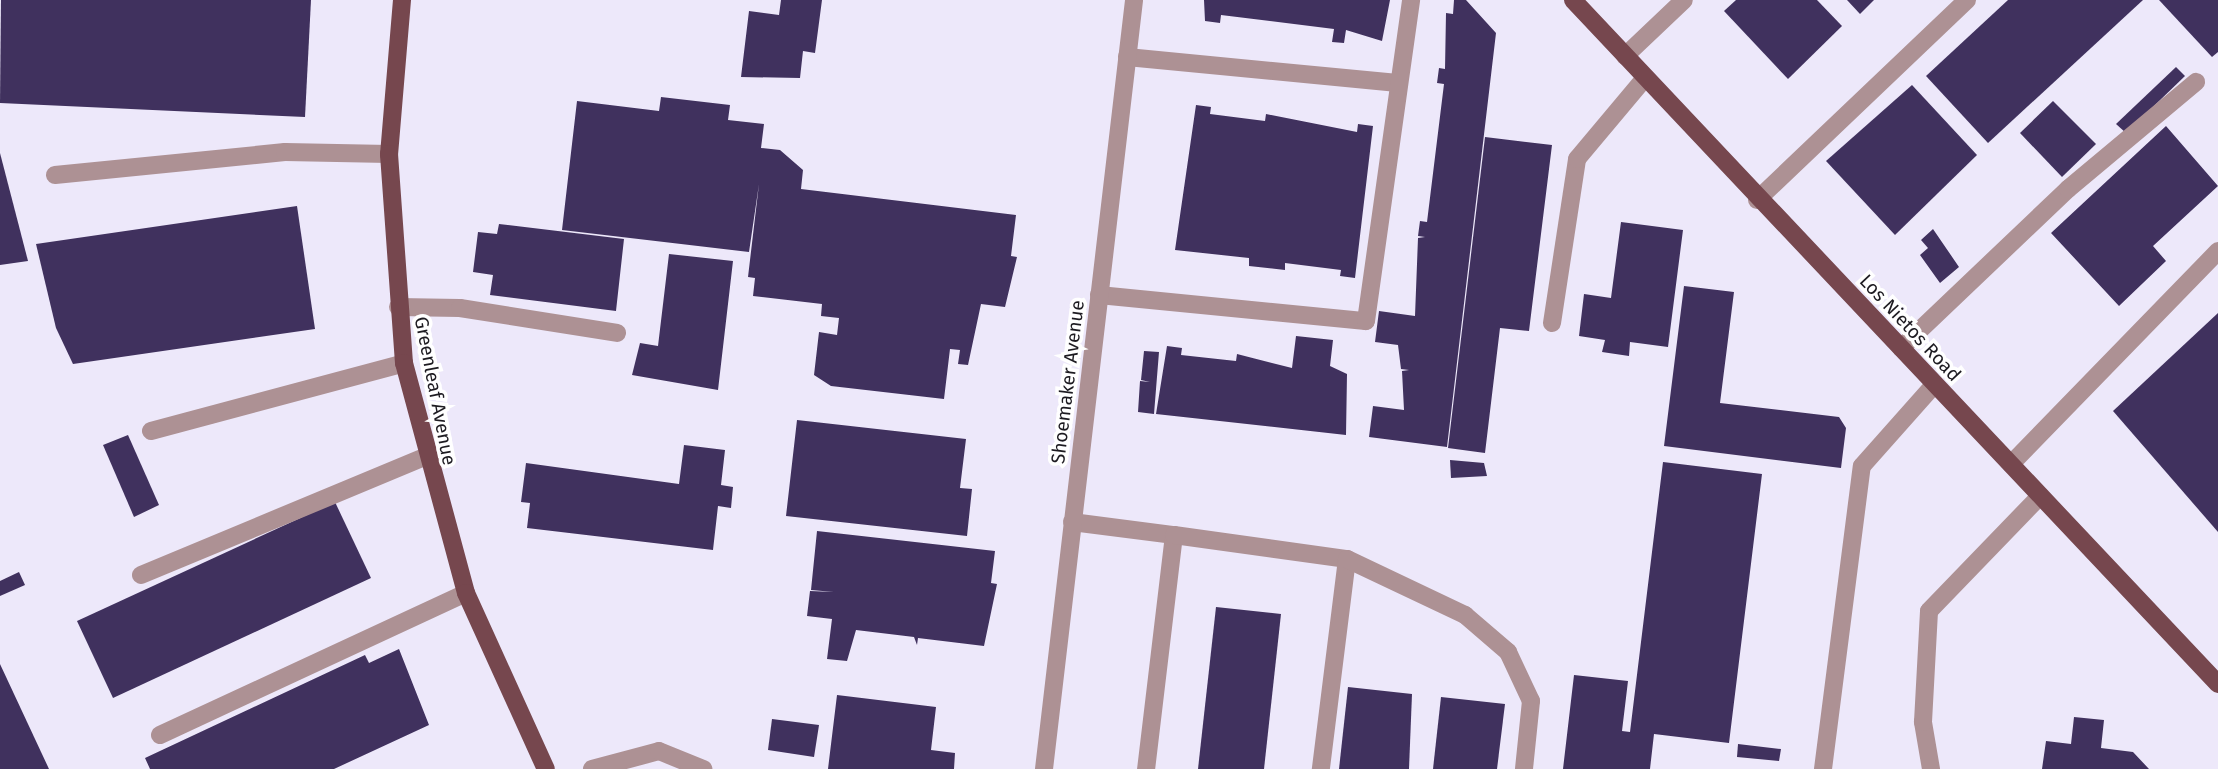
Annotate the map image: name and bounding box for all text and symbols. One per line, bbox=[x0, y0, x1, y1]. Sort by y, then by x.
street label: Los Nietos Road bbox=[1855, 270, 1965, 386]
street label: Shoemaker Avenue bbox=[1047, 299, 1089, 465]
street label: Greenleaf Avenue bbox=[409, 315, 461, 467]

